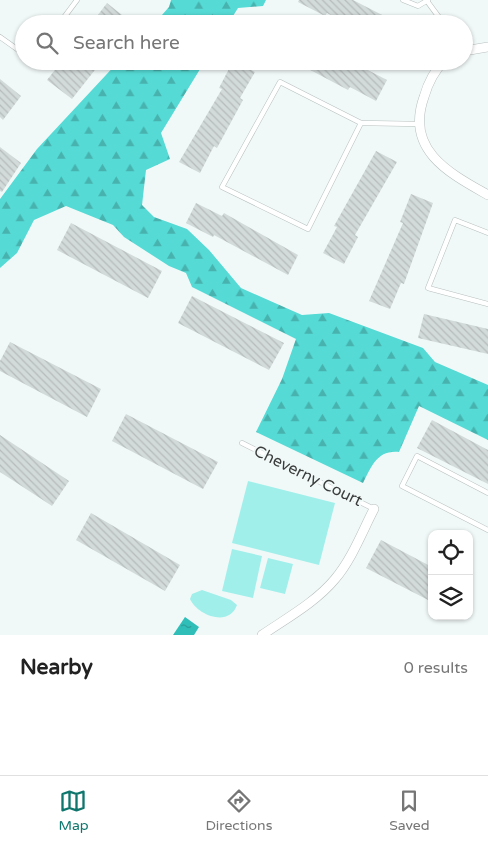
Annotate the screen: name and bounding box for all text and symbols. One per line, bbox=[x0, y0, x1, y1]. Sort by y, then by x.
search box bbox=[15, 15, 473, 70]
icon: search bbox=[33, 29, 61, 57]
text: Search here bbox=[73, 32, 180, 54]
street label: Cheverny Court bbox=[250, 441, 366, 511]
map controls bbox=[428, 530, 473, 620]
button: locate bbox=[428, 530, 473, 575]
button: layers bbox=[428, 575, 473, 620]
text: Nearby bbox=[20, 655, 93, 680]
text: 0 results bbox=[404, 658, 468, 678]
tab: Map bbox=[58, 787, 89, 834]
tab: Directions bbox=[205, 787, 272, 834]
tab: Saved bbox=[389, 787, 430, 834]

